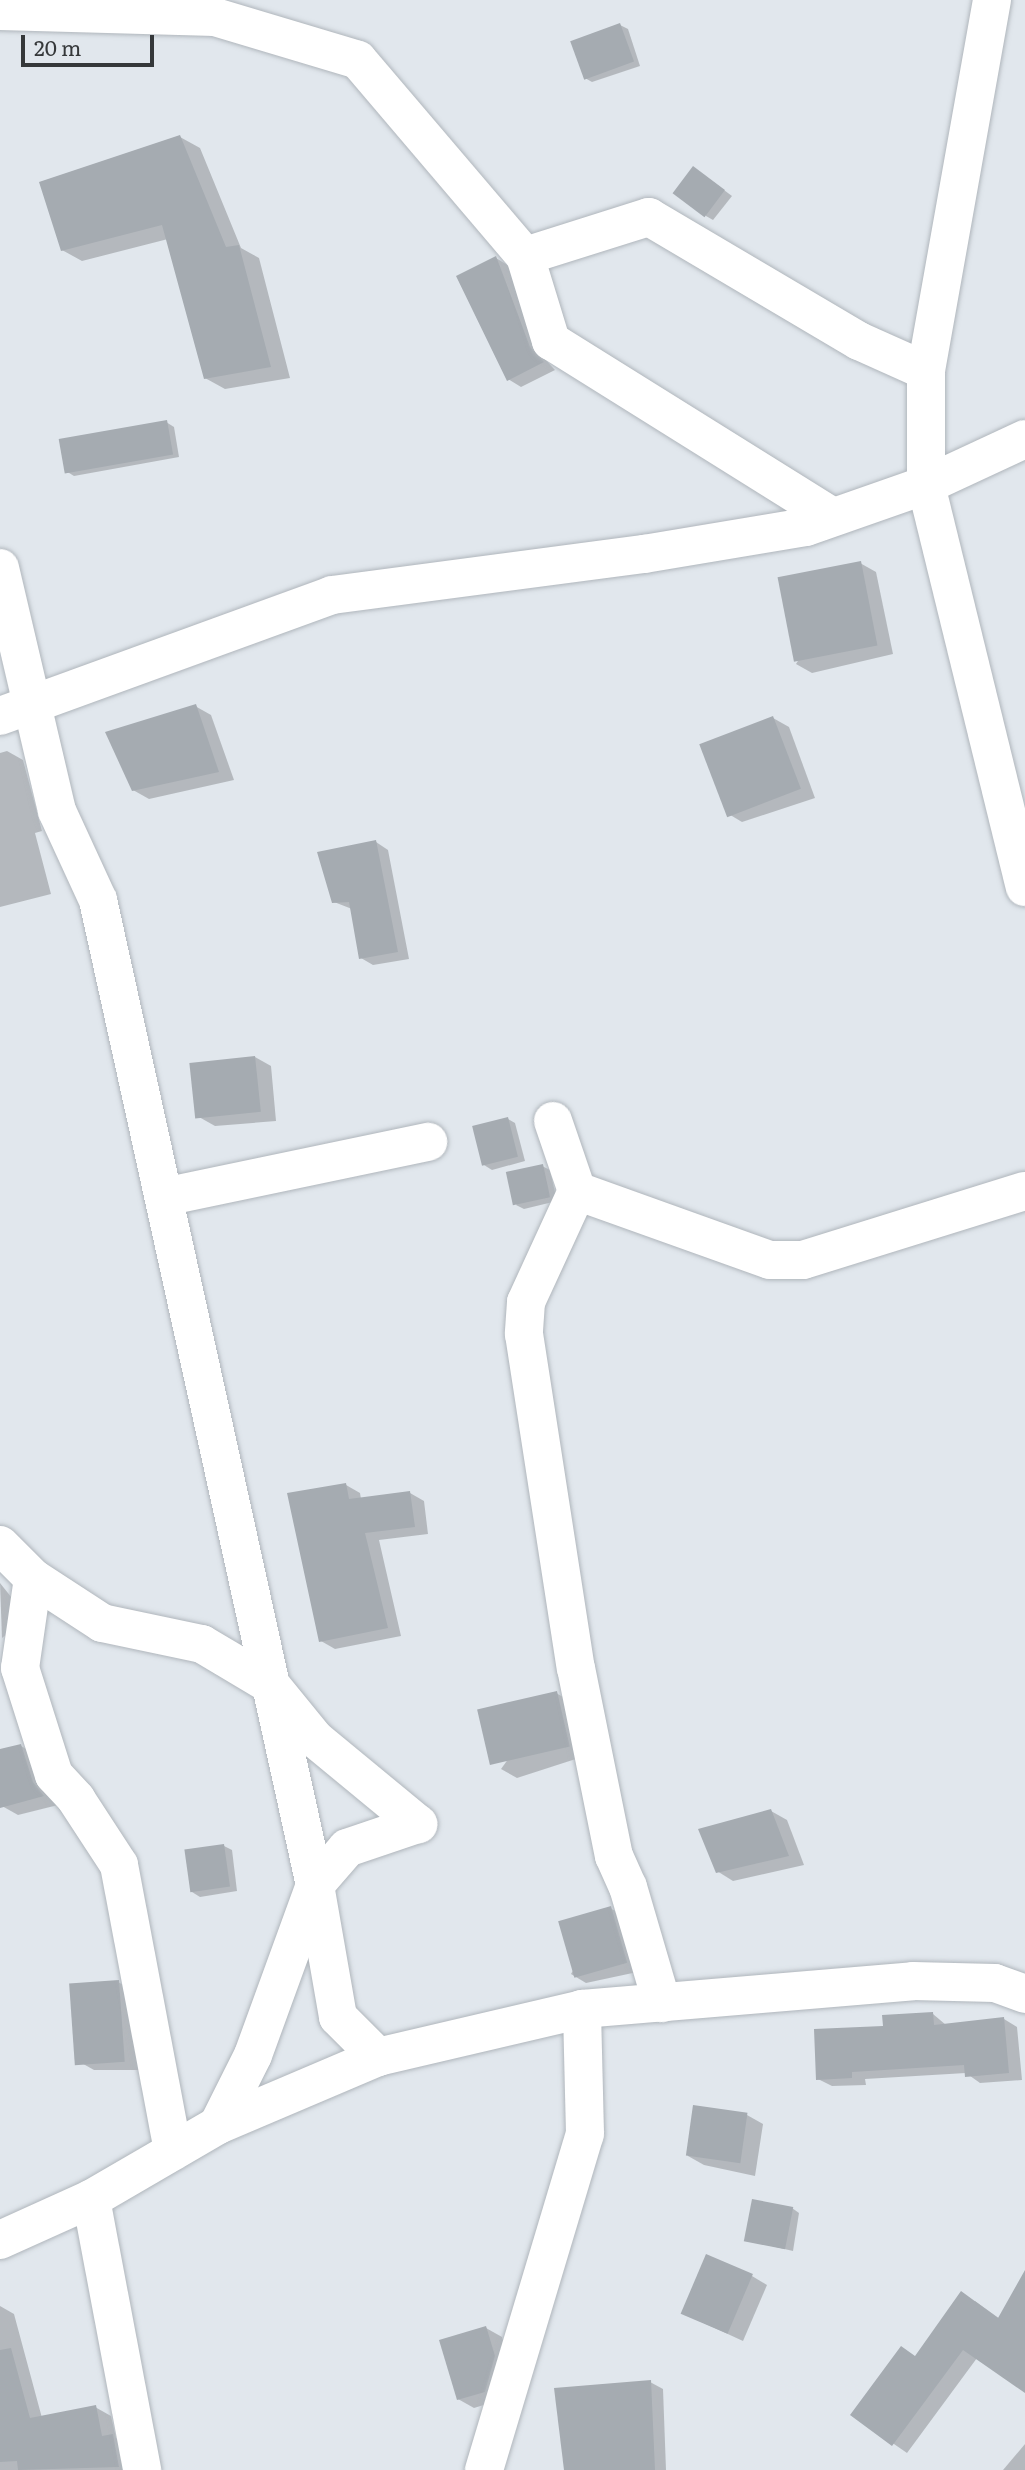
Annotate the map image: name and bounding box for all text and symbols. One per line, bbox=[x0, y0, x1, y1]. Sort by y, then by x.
scale bar bbox=[24, 21, 158, 65]
text: 20 m bbox=[34, 31, 81, 62]

